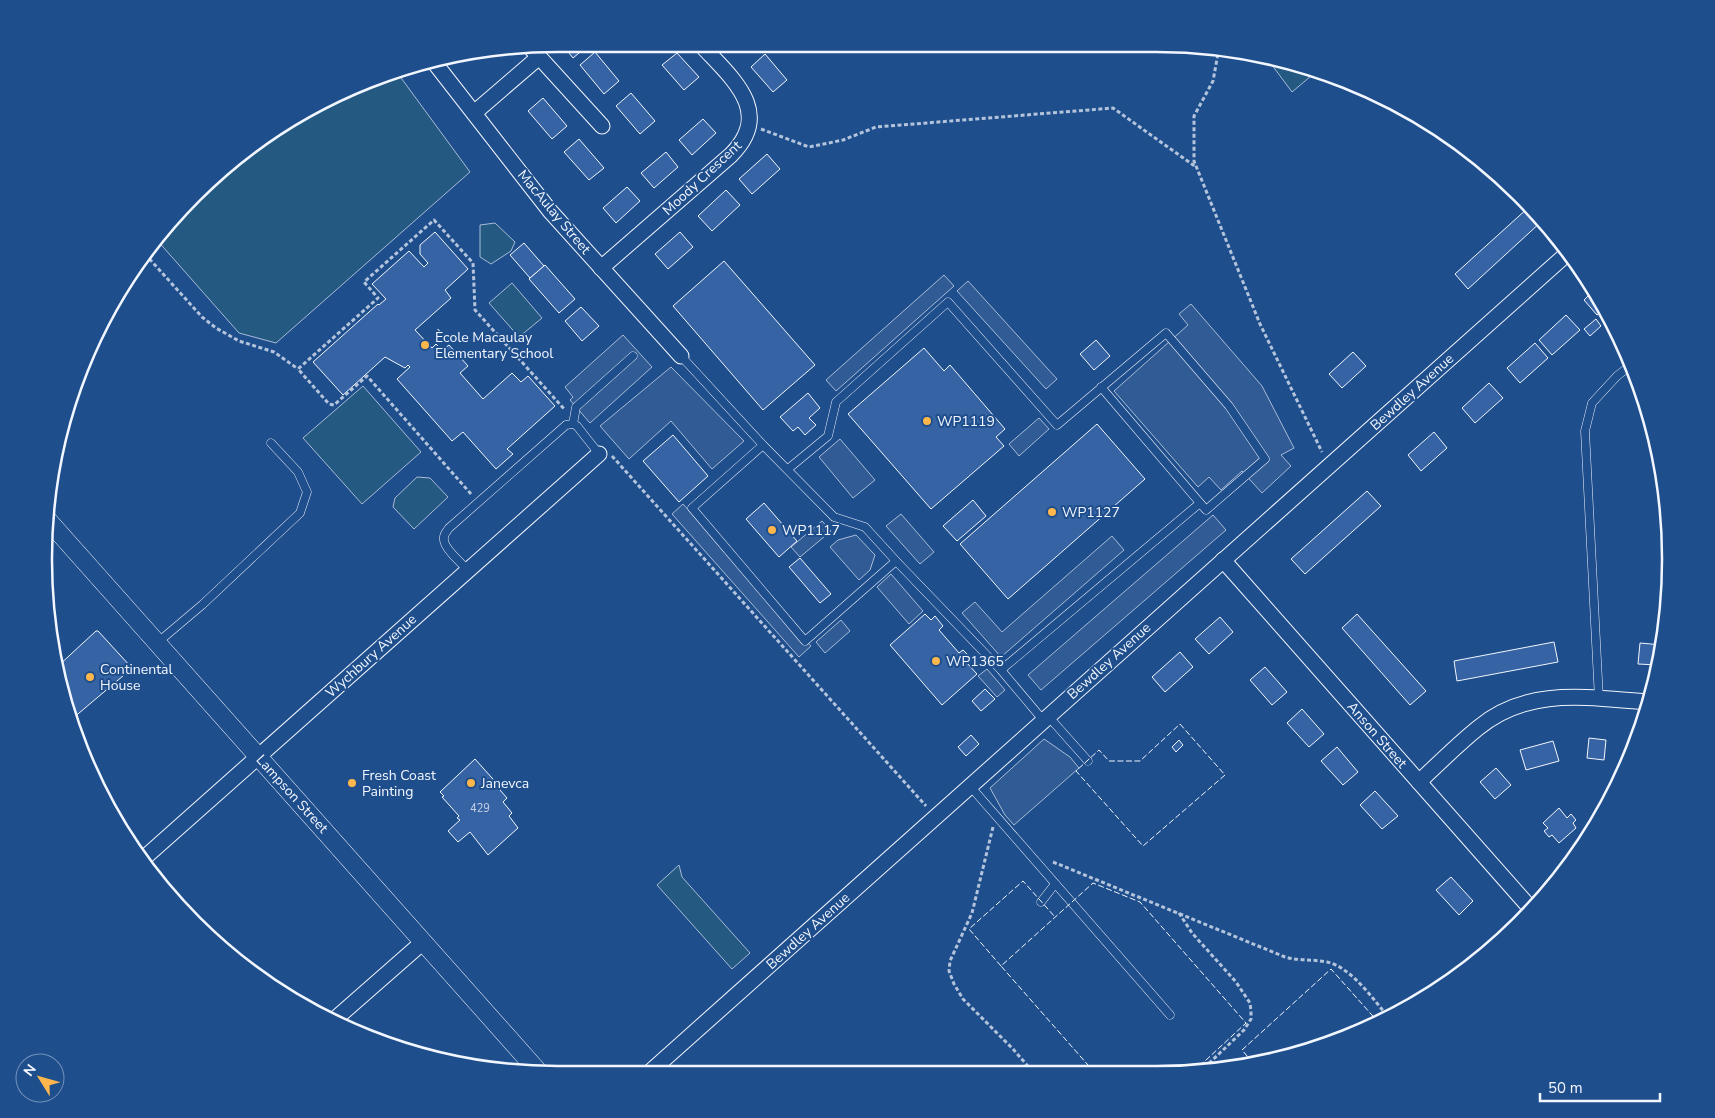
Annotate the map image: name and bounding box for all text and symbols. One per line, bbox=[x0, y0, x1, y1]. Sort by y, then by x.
street label: Moody Crescent bbox=[658, 136, 746, 220]
street label: MacAulay Street bbox=[513, 166, 595, 258]
place label: Ècole Macaulay Elementary School bbox=[435, 328, 554, 363]
marker: Ècole Macaulay Elementary School bbox=[419, 339, 431, 351]
street label: Bewdley Avenue bbox=[1366, 349, 1458, 435]
place label: WP1119 bbox=[937, 412, 995, 431]
marker: WP1119 bbox=[921, 415, 933, 427]
place label: WP1127 bbox=[1062, 503, 1120, 522]
marker: WP1127 bbox=[1046, 506, 1058, 518]
place label: WP1117 bbox=[782, 521, 840, 540]
marker: WP1117 bbox=[766, 524, 778, 536]
street label: Wychbury Avenue bbox=[321, 610, 421, 702]
street label: Bewdley Avenue bbox=[1063, 618, 1155, 704]
place label: WP1365 bbox=[946, 652, 1004, 671]
marker: WP1365 bbox=[930, 655, 942, 667]
place label: Continental House bbox=[100, 660, 173, 695]
marker: Continental House bbox=[84, 671, 96, 683]
street label: Anson Street bbox=[1343, 698, 1411, 772]
street label: Lampson Street bbox=[252, 751, 332, 837]
place label: Fresh Coast Painting bbox=[362, 766, 436, 801]
place label: Janevca bbox=[480, 774, 529, 793]
marker: Fresh Coast Painting bbox=[346, 777, 358, 789]
marker: Janevca bbox=[465, 777, 477, 789]
house number: 429 bbox=[470, 801, 490, 816]
street label: Bewdley Avenue bbox=[762, 888, 854, 974]
north arrow bbox=[15, 1053, 65, 1103]
text: N bbox=[19, 1061, 41, 1080]
scale bar bbox=[1540, 1070, 1660, 1102]
text: 50 m bbox=[1548, 1078, 1583, 1098]

